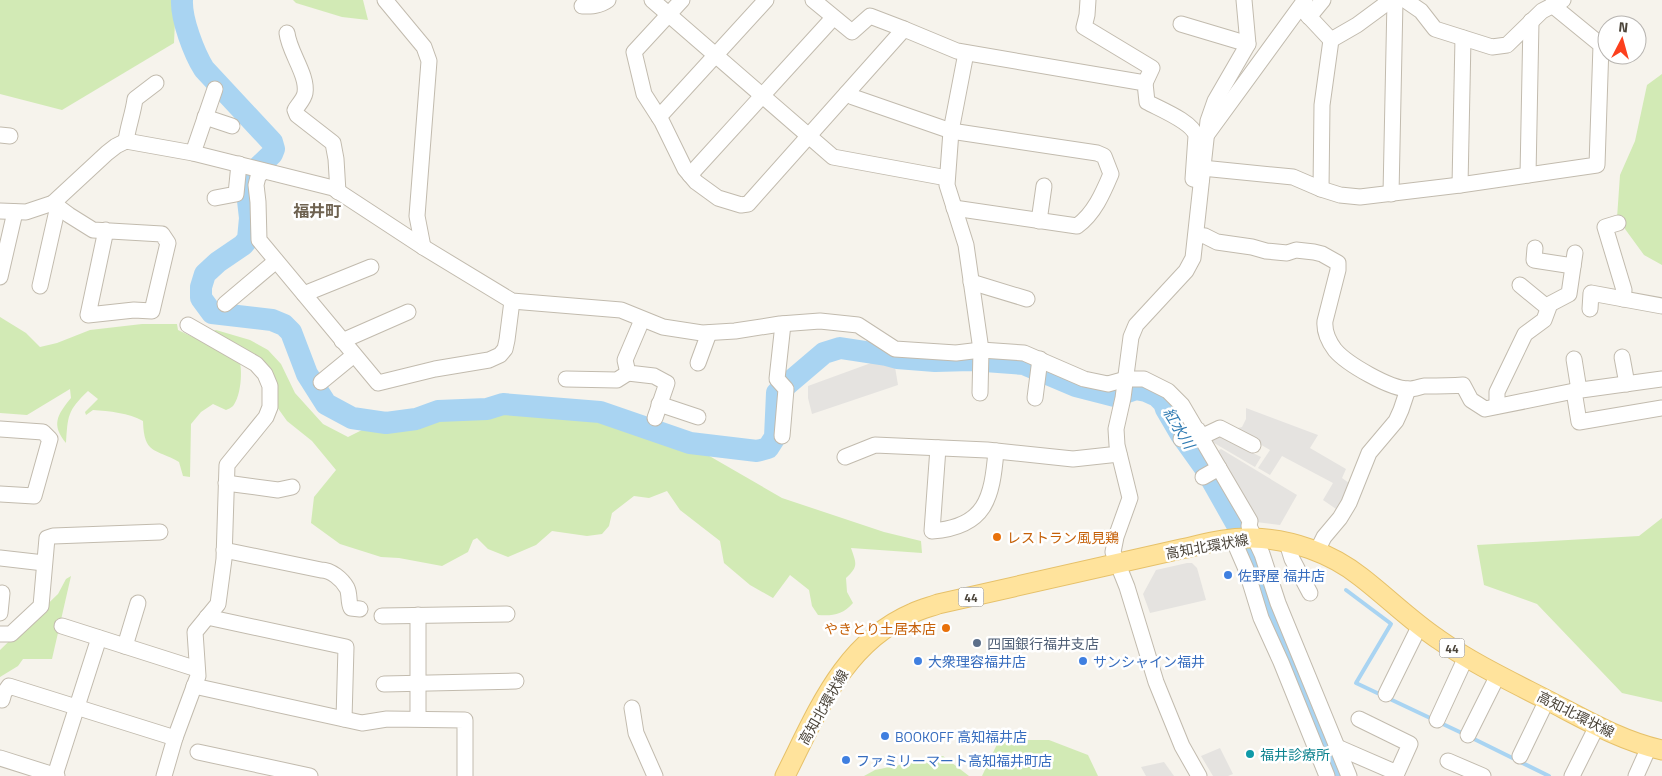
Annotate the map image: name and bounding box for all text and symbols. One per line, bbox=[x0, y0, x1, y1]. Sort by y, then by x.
north arrow bbox=[1597, 15, 1647, 65]
text: N bbox=[1617, 16, 1629, 38]
district label: 福井町 bbox=[293, 199, 341, 223]
water label: 紅水川 bbox=[1158, 403, 1201, 455]
place label: レストラン風見鶏 bbox=[1007, 527, 1119, 548]
street label: 高知北環状線 bbox=[1164, 528, 1250, 564]
marker: レストラン風見鶏 bbox=[991, 531, 1003, 543]
place label: 佐野屋 福井店 bbox=[1238, 565, 1325, 586]
marker: 佐野屋 福井店 bbox=[1222, 569, 1234, 581]
road number: 44 bbox=[958, 588, 984, 606]
place label: やきとり土居本店 bbox=[824, 618, 936, 639]
marker: やきとり土居本店 bbox=[940, 622, 952, 634]
place label: 四国銀行福井支店 bbox=[987, 633, 1099, 654]
marker: 四国銀行福井支店 bbox=[971, 637, 983, 649]
road number: 44 bbox=[1440, 638, 1464, 658]
place label: 大衆理容福井店 bbox=[928, 651, 1026, 672]
place label: サンシャイン福井 bbox=[1093, 651, 1205, 672]
marker: 大衆理容福井店 bbox=[912, 655, 924, 667]
marker: サンシャイン福井 bbox=[1077, 655, 1089, 667]
street label: 高知北環状線 bbox=[793, 665, 853, 749]
street label: 高知北環状線 bbox=[1534, 686, 1618, 742]
place label: BOOKOFF 高知福井店 bbox=[895, 726, 1027, 747]
marker: BOOKOFF 高知福井店 bbox=[879, 730, 891, 742]
place label: 福井診療所 bbox=[1260, 744, 1330, 765]
marker: 福井診療所 bbox=[1244, 748, 1256, 760]
place label: ファミリーマート高知福井町店 bbox=[856, 750, 1052, 771]
marker: ファミリーマート高知福井町店 bbox=[840, 754, 852, 766]

